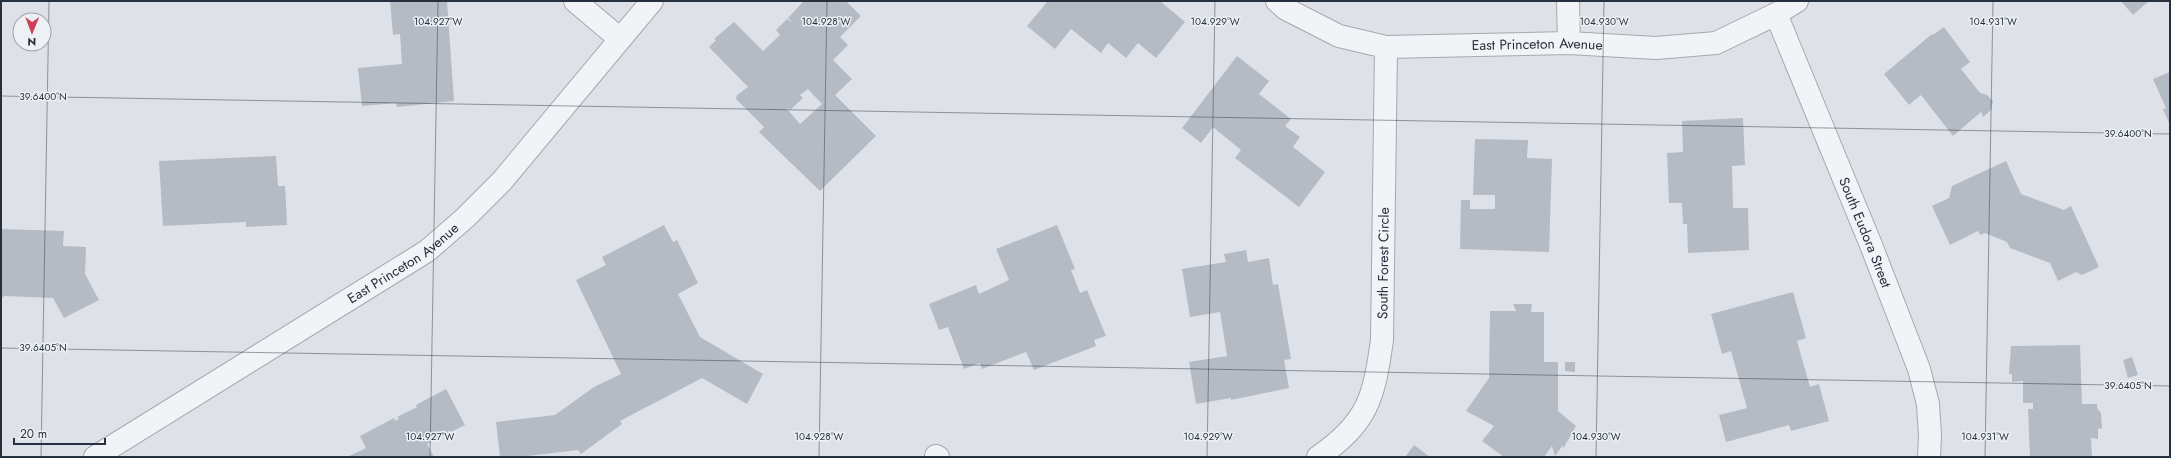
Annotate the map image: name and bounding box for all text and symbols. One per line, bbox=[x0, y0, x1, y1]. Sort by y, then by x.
north arrow bbox=[12, 12, 52, 52]
text: 104.927°W bbox=[414, 14, 462, 29]
text: 104.928°W bbox=[802, 14, 851, 29]
text: 104.929°W bbox=[1190, 14, 1240, 29]
text: 104.930°W bbox=[1579, 14, 1629, 29]
text: 104.931°W bbox=[1969, 14, 2017, 29]
street label: East Princeton Avenue bbox=[1471, 33, 1603, 55]
text: N bbox=[27, 34, 36, 50]
text: 39.6400°N bbox=[19, 89, 67, 104]
text: 39.6400°N bbox=[2104, 126, 2152, 141]
street label: South Eudora Street bbox=[1834, 174, 1897, 291]
street label: South Forest Circle bbox=[1372, 207, 1394, 319]
street label: East Princeton Avenue bbox=[343, 218, 463, 308]
text: 39.6405°N bbox=[19, 340, 67, 355]
text: 39.6405°N bbox=[2104, 378, 2152, 393]
scale bar bbox=[14, 420, 105, 446]
text: 20 m bbox=[20, 425, 47, 443]
text: 104.927°W bbox=[406, 429, 454, 444]
text: 104.928°W bbox=[795, 429, 844, 444]
text: 104.929°W bbox=[1183, 429, 1233, 444]
text: 104.930°W bbox=[1571, 429, 1621, 444]
text: 104.931°W bbox=[1961, 429, 2009, 444]

